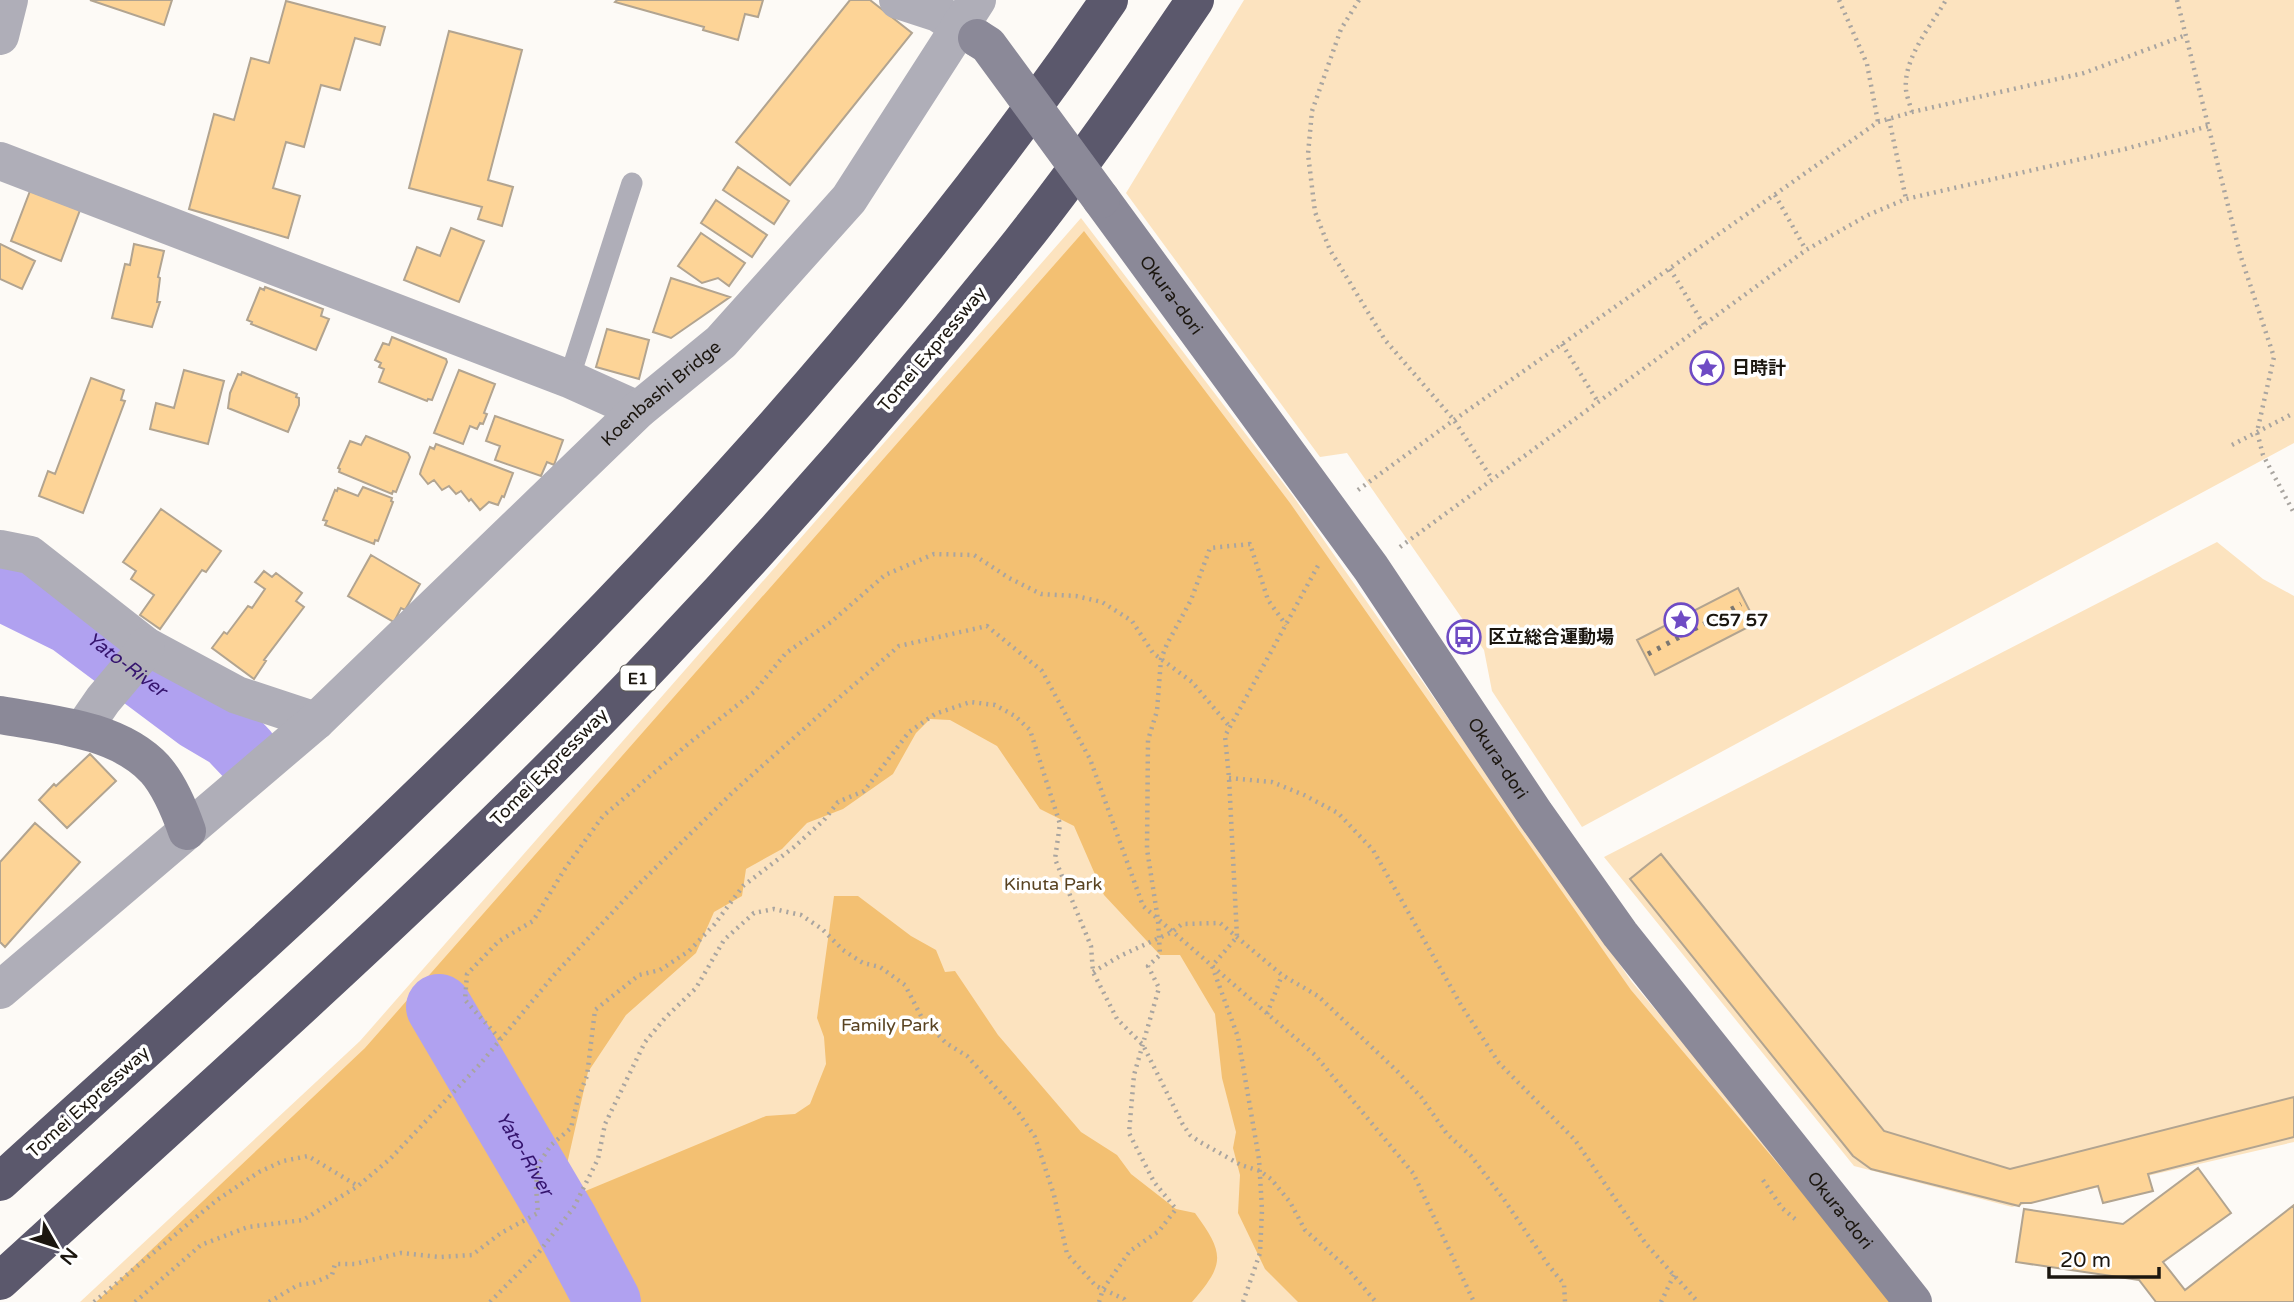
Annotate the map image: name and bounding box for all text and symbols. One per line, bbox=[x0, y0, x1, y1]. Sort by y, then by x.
street label: Okura-dori bbox=[1135, 251, 1208, 339]
street label: Tomei Expressway bbox=[873, 282, 991, 416]
street label: Koenbashi Bridge bbox=[596, 336, 725, 451]
place icon: 日時計 bbox=[1688, 349, 1726, 387]
place label: 日時計 bbox=[1732, 357, 1786, 379]
place icon: C57 57 bbox=[1662, 601, 1700, 639]
place label: C57 57 bbox=[1706, 609, 1768, 631]
bus stop icon: 区立総合運動場 bbox=[1445, 618, 1483, 656]
place label: 区立総合運動場 bbox=[1488, 626, 1614, 648]
water label: Yato-River bbox=[82, 628, 173, 703]
road number: E1 bbox=[620, 666, 656, 691]
street label: Tomei Expressway bbox=[486, 703, 613, 830]
street label: Okura-dori bbox=[1463, 713, 1533, 803]
park label: Kinuta Park bbox=[1004, 873, 1102, 895]
park label: Family Park bbox=[841, 1014, 939, 1036]
street label: Tomei Expressway bbox=[22, 1041, 154, 1163]
water label: Yato-River bbox=[491, 1108, 559, 1202]
street label: Okura-dori bbox=[1802, 1167, 1878, 1254]
north arrow bbox=[21, 1211, 91, 1281]
scale bar bbox=[2049, 1236, 2159, 1280]
text: N bbox=[55, 1243, 82, 1269]
text: 20 m bbox=[2060, 1248, 2111, 1273]

